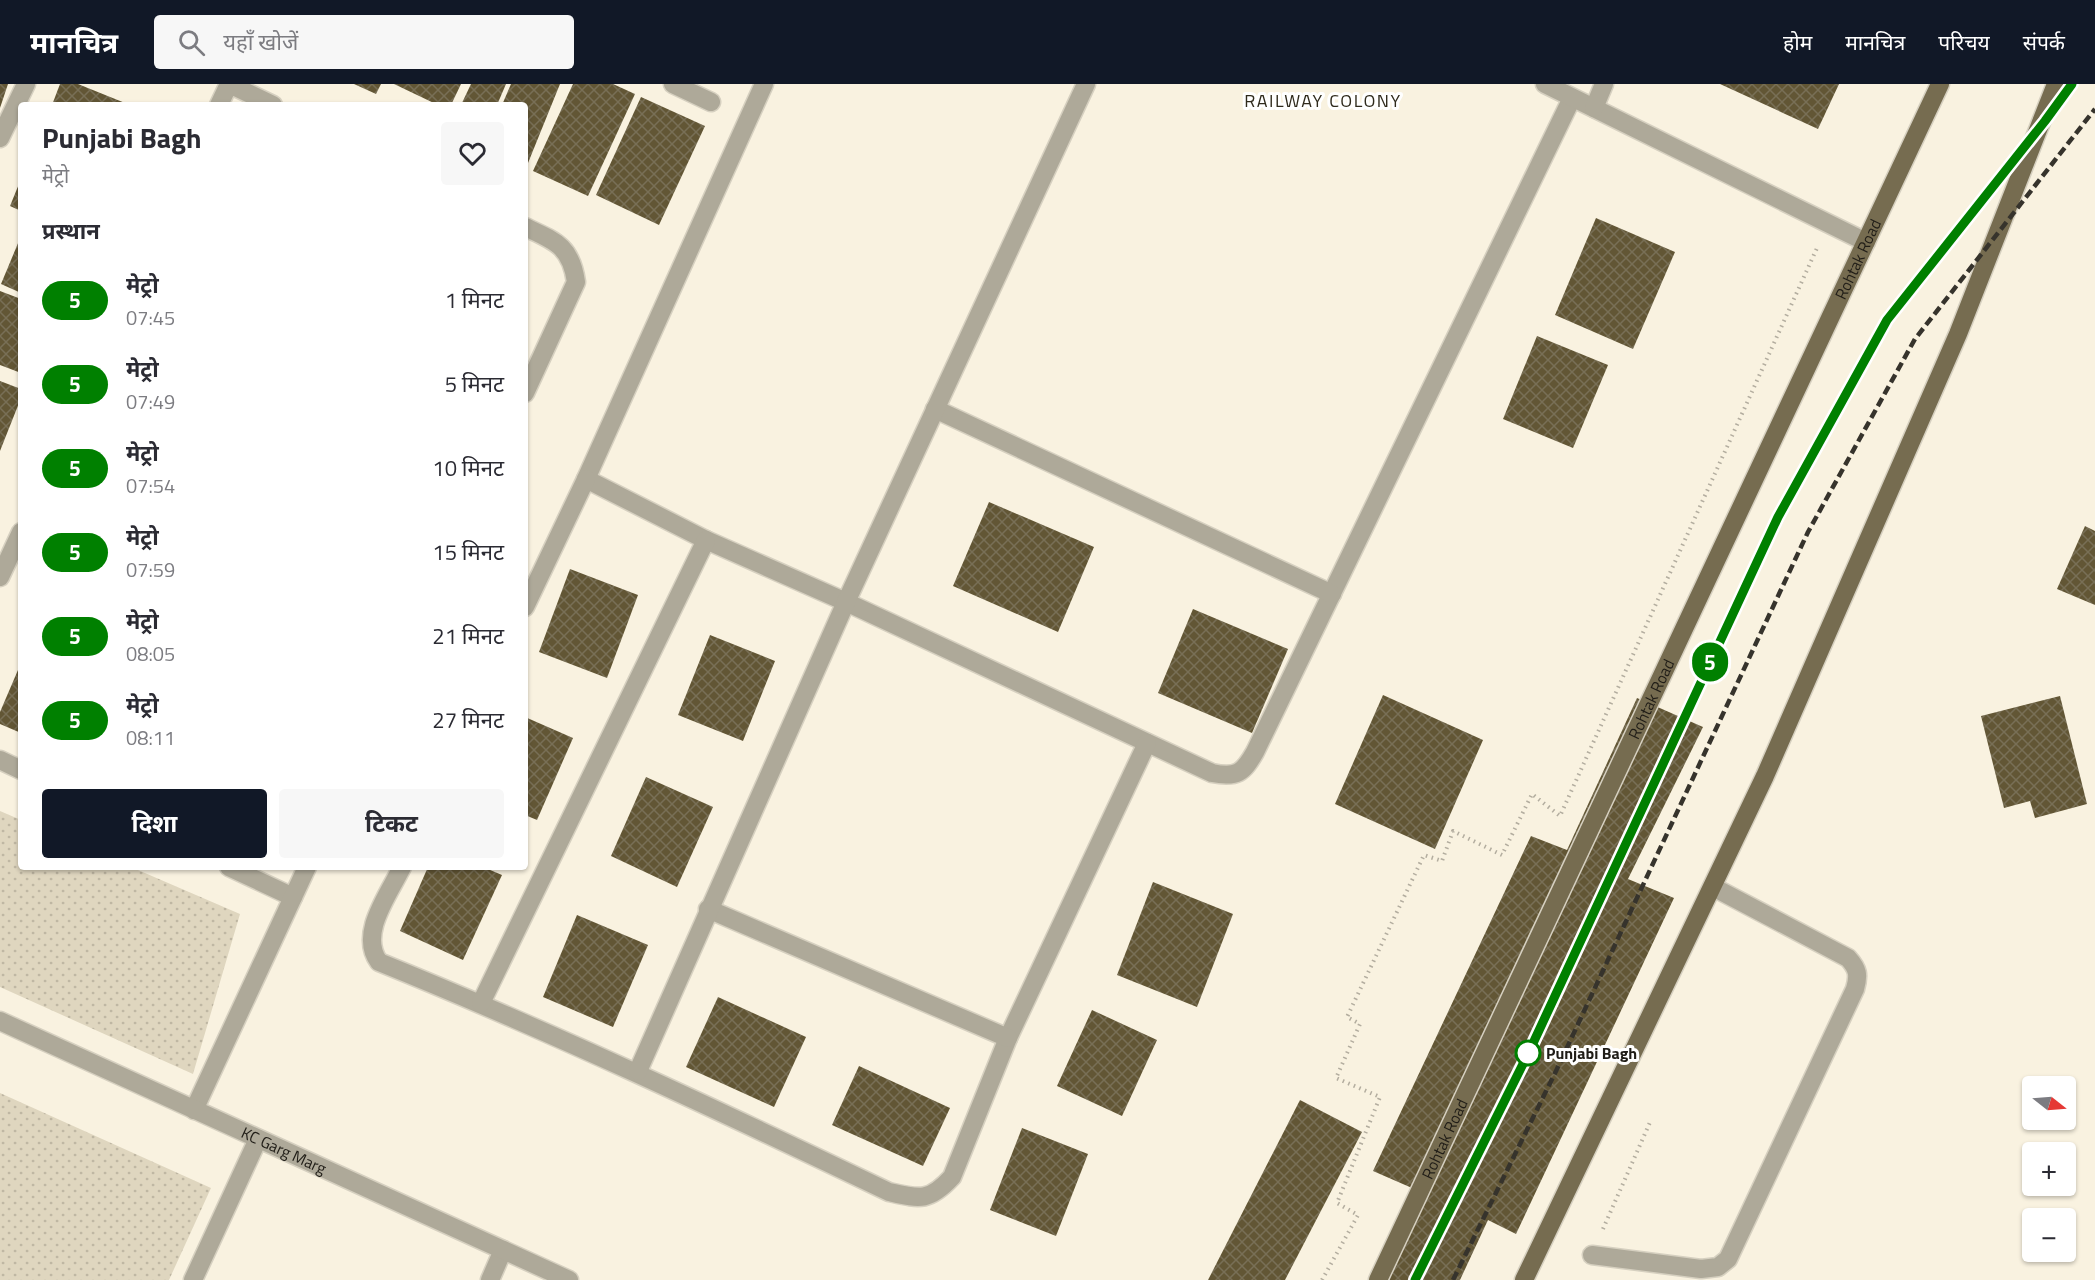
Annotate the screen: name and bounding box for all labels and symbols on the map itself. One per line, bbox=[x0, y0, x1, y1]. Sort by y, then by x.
district label: RAILWAY COLONY bbox=[1244, 87, 1402, 114]
street label: Rohtak Road bbox=[1829, 215, 1887, 303]
line badge: 5 bbox=[1690, 642, 1730, 682]
street label: Rohtak Road bbox=[1622, 655, 1680, 743]
marker: Punjabi Bagh bbox=[1515, 1040, 1541, 1066]
place label: Punjabi Bagh bbox=[1546, 1041, 1637, 1065]
north arrow bbox=[2022, 1076, 2076, 1130]
street label: Rohtak Road bbox=[1415, 1095, 1474, 1183]
street label: KC Garg Marg bbox=[237, 1120, 331, 1180]

